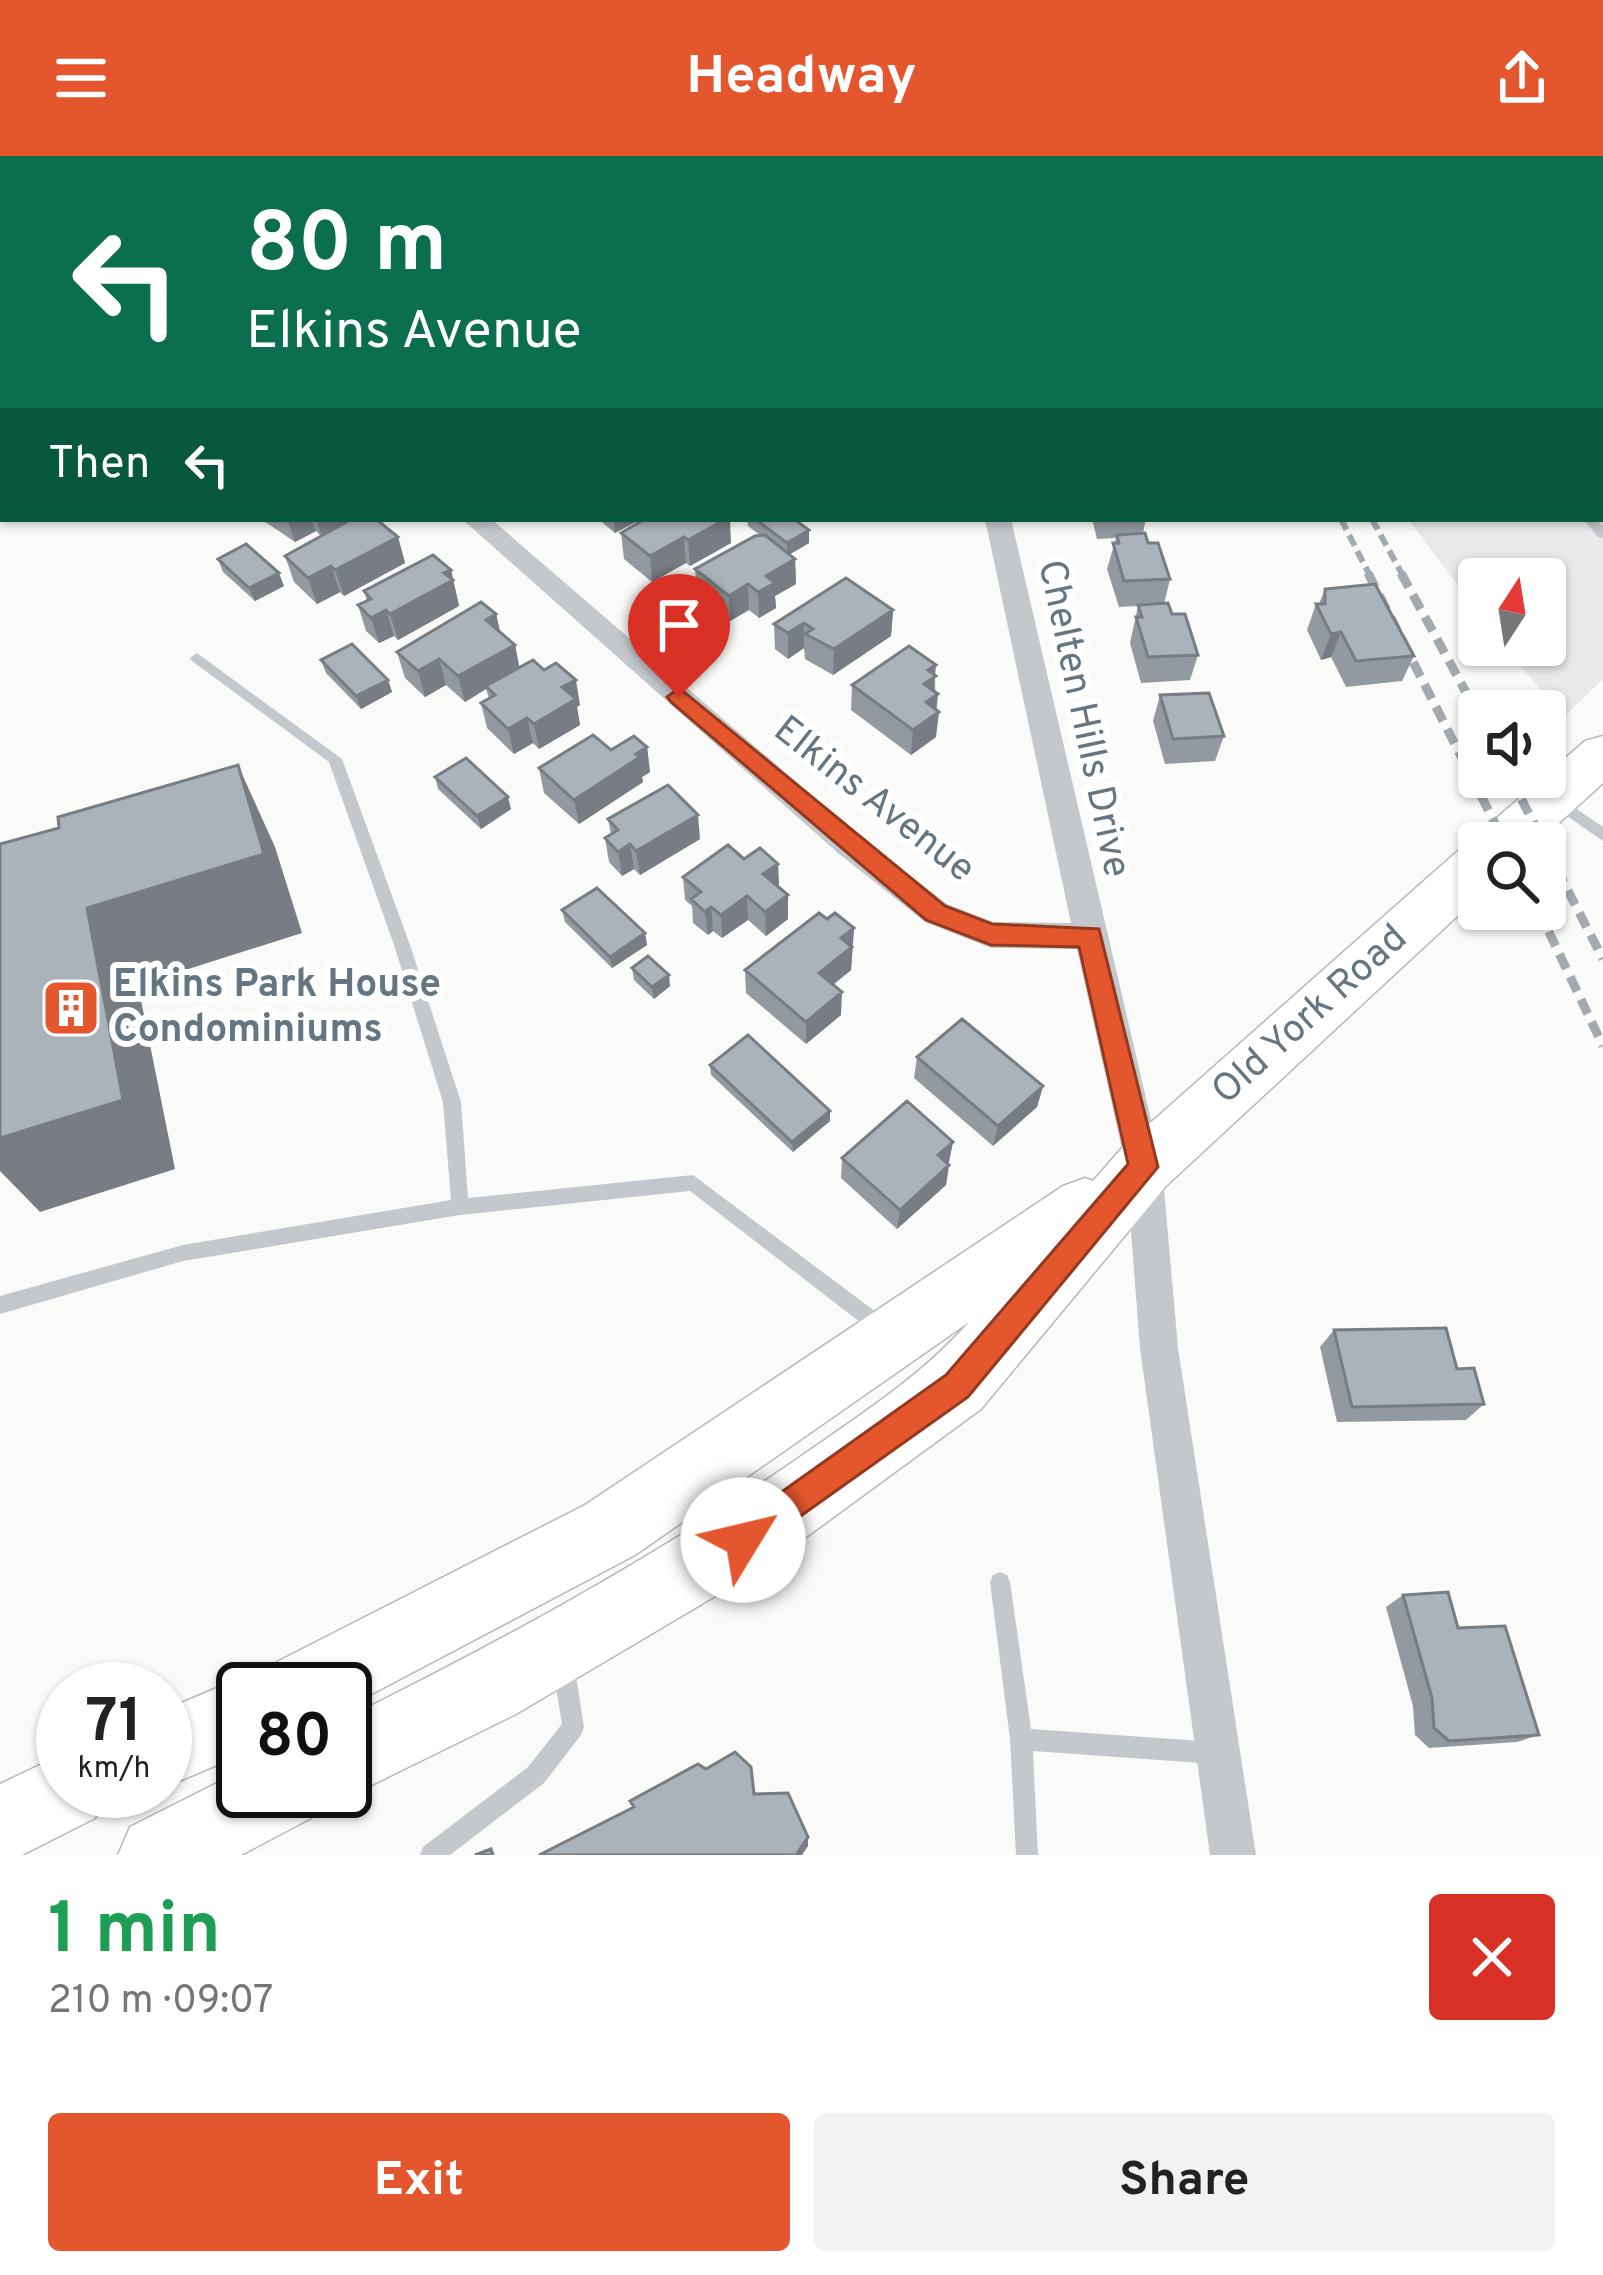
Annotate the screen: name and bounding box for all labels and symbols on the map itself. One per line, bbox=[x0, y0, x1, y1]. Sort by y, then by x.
street label: Chelten Hills Drive bbox=[1024, 556, 1140, 882]
north arrow bbox=[1458, 558, 1566, 666]
pin bbox=[628, 574, 730, 697]
street label: Elkins Avenue bbox=[762, 707, 984, 895]
street label: Old York Road bbox=[1203, 915, 1419, 1117]
place label: Elkins Park House Condominiums bbox=[113, 962, 441, 1056]
building icon: Elkins Park House Condominiums bbox=[40, 977, 102, 1039]
position arrow bbox=[680, 1477, 806, 1603]
speed limit sign: 80 bbox=[216, 1662, 372, 1818]

